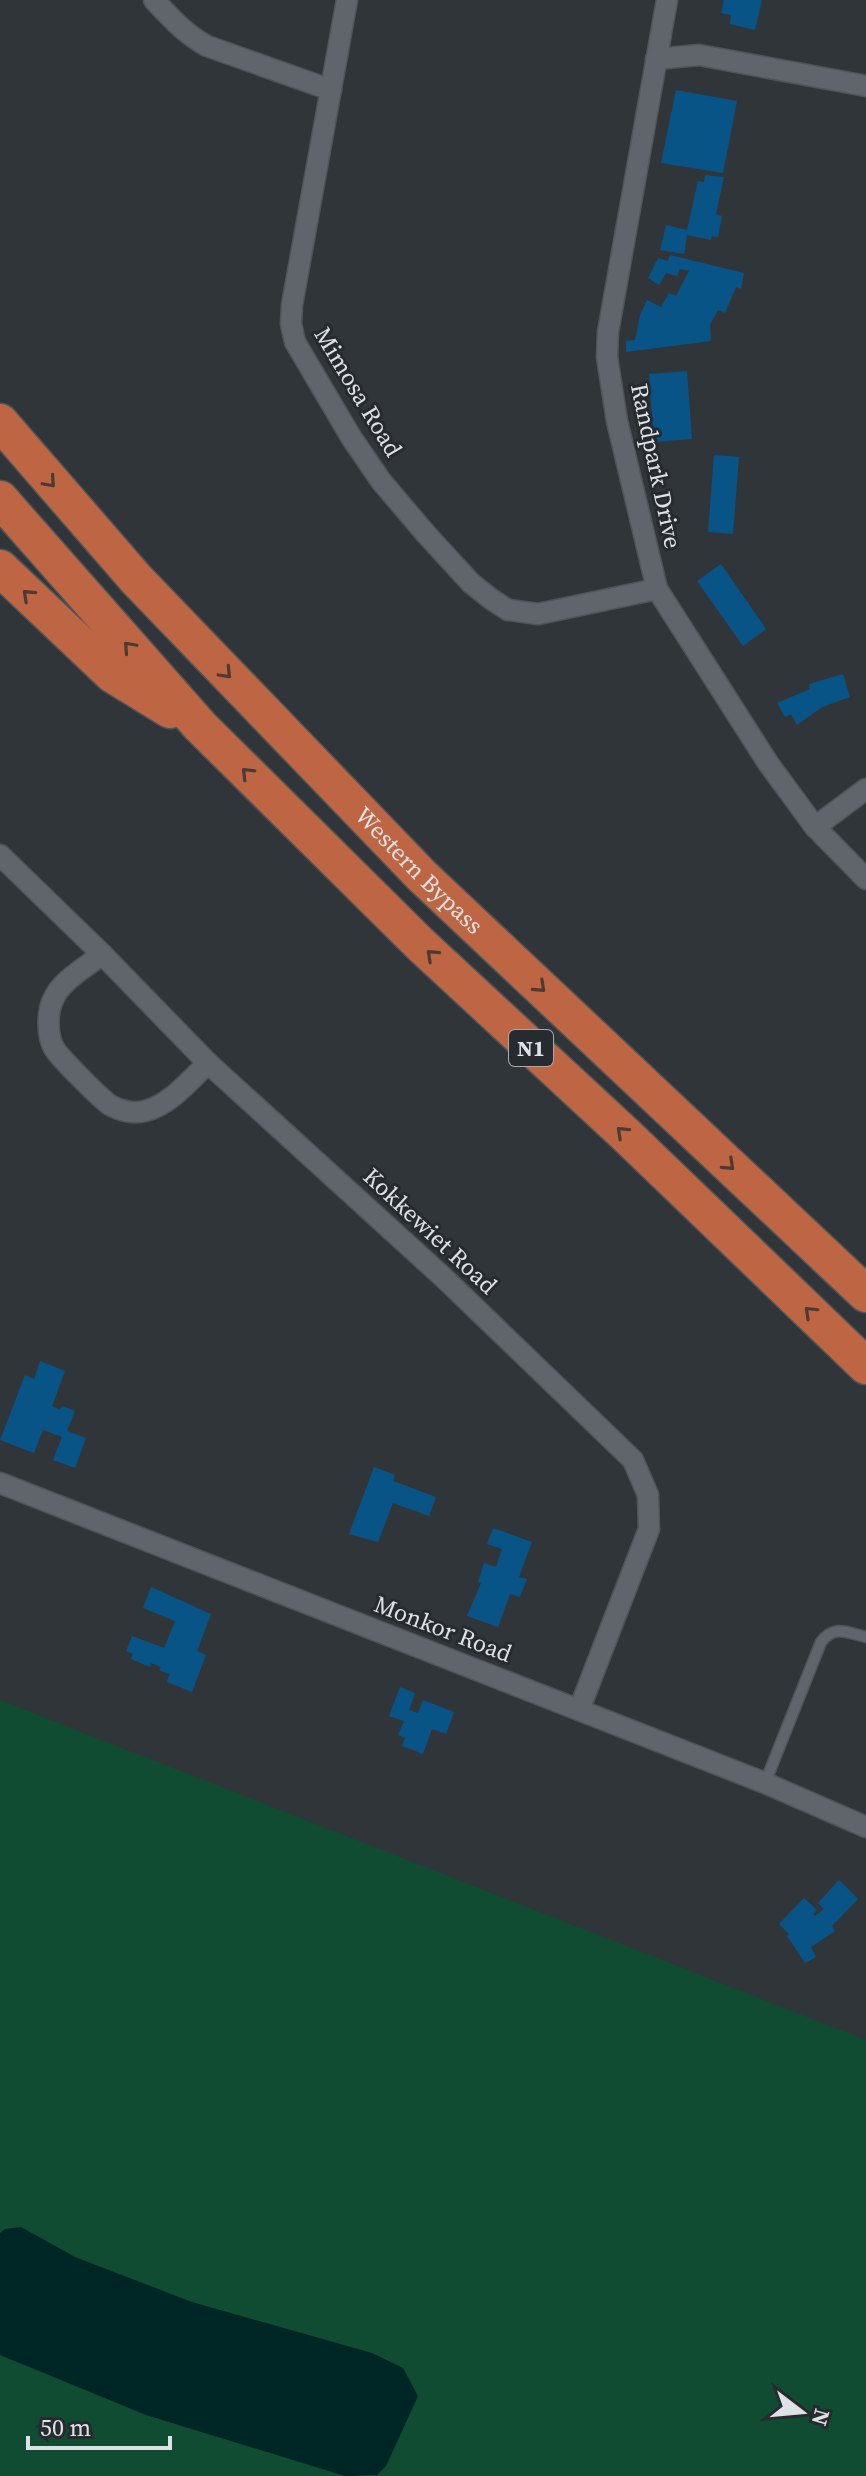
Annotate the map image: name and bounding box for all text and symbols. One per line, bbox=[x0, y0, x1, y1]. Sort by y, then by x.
street label: Mimosa Road bbox=[307, 321, 410, 463]
street label: Randpark Drive bbox=[623, 380, 690, 551]
one-way arrow bbox=[40, 472, 55, 487]
one-way arrow bbox=[22, 590, 37, 604]
one-way arrow bbox=[125, 641, 139, 656]
one-way arrow bbox=[217, 664, 231, 678]
one-way arrow bbox=[242, 767, 256, 782]
street label: Western Bypass bbox=[348, 799, 491, 941]
one-way arrow bbox=[427, 950, 441, 965]
one-way arrow bbox=[531, 978, 545, 993]
road number: N1 bbox=[509, 1030, 553, 1066]
one-way arrow bbox=[617, 1127, 631, 1142]
one-way arrow bbox=[720, 1156, 734, 1171]
street label: Kokkewiet Road bbox=[356, 1160, 505, 1302]
one-way arrow bbox=[805, 1307, 819, 1322]
street label: Monkor Road bbox=[370, 1587, 517, 1670]
north arrow bbox=[762, 2372, 842, 2452]
scale bar bbox=[28, 2400, 170, 2450]
text: N bbox=[805, 2406, 838, 2429]
text: 50 m bbox=[40, 2411, 91, 2444]

